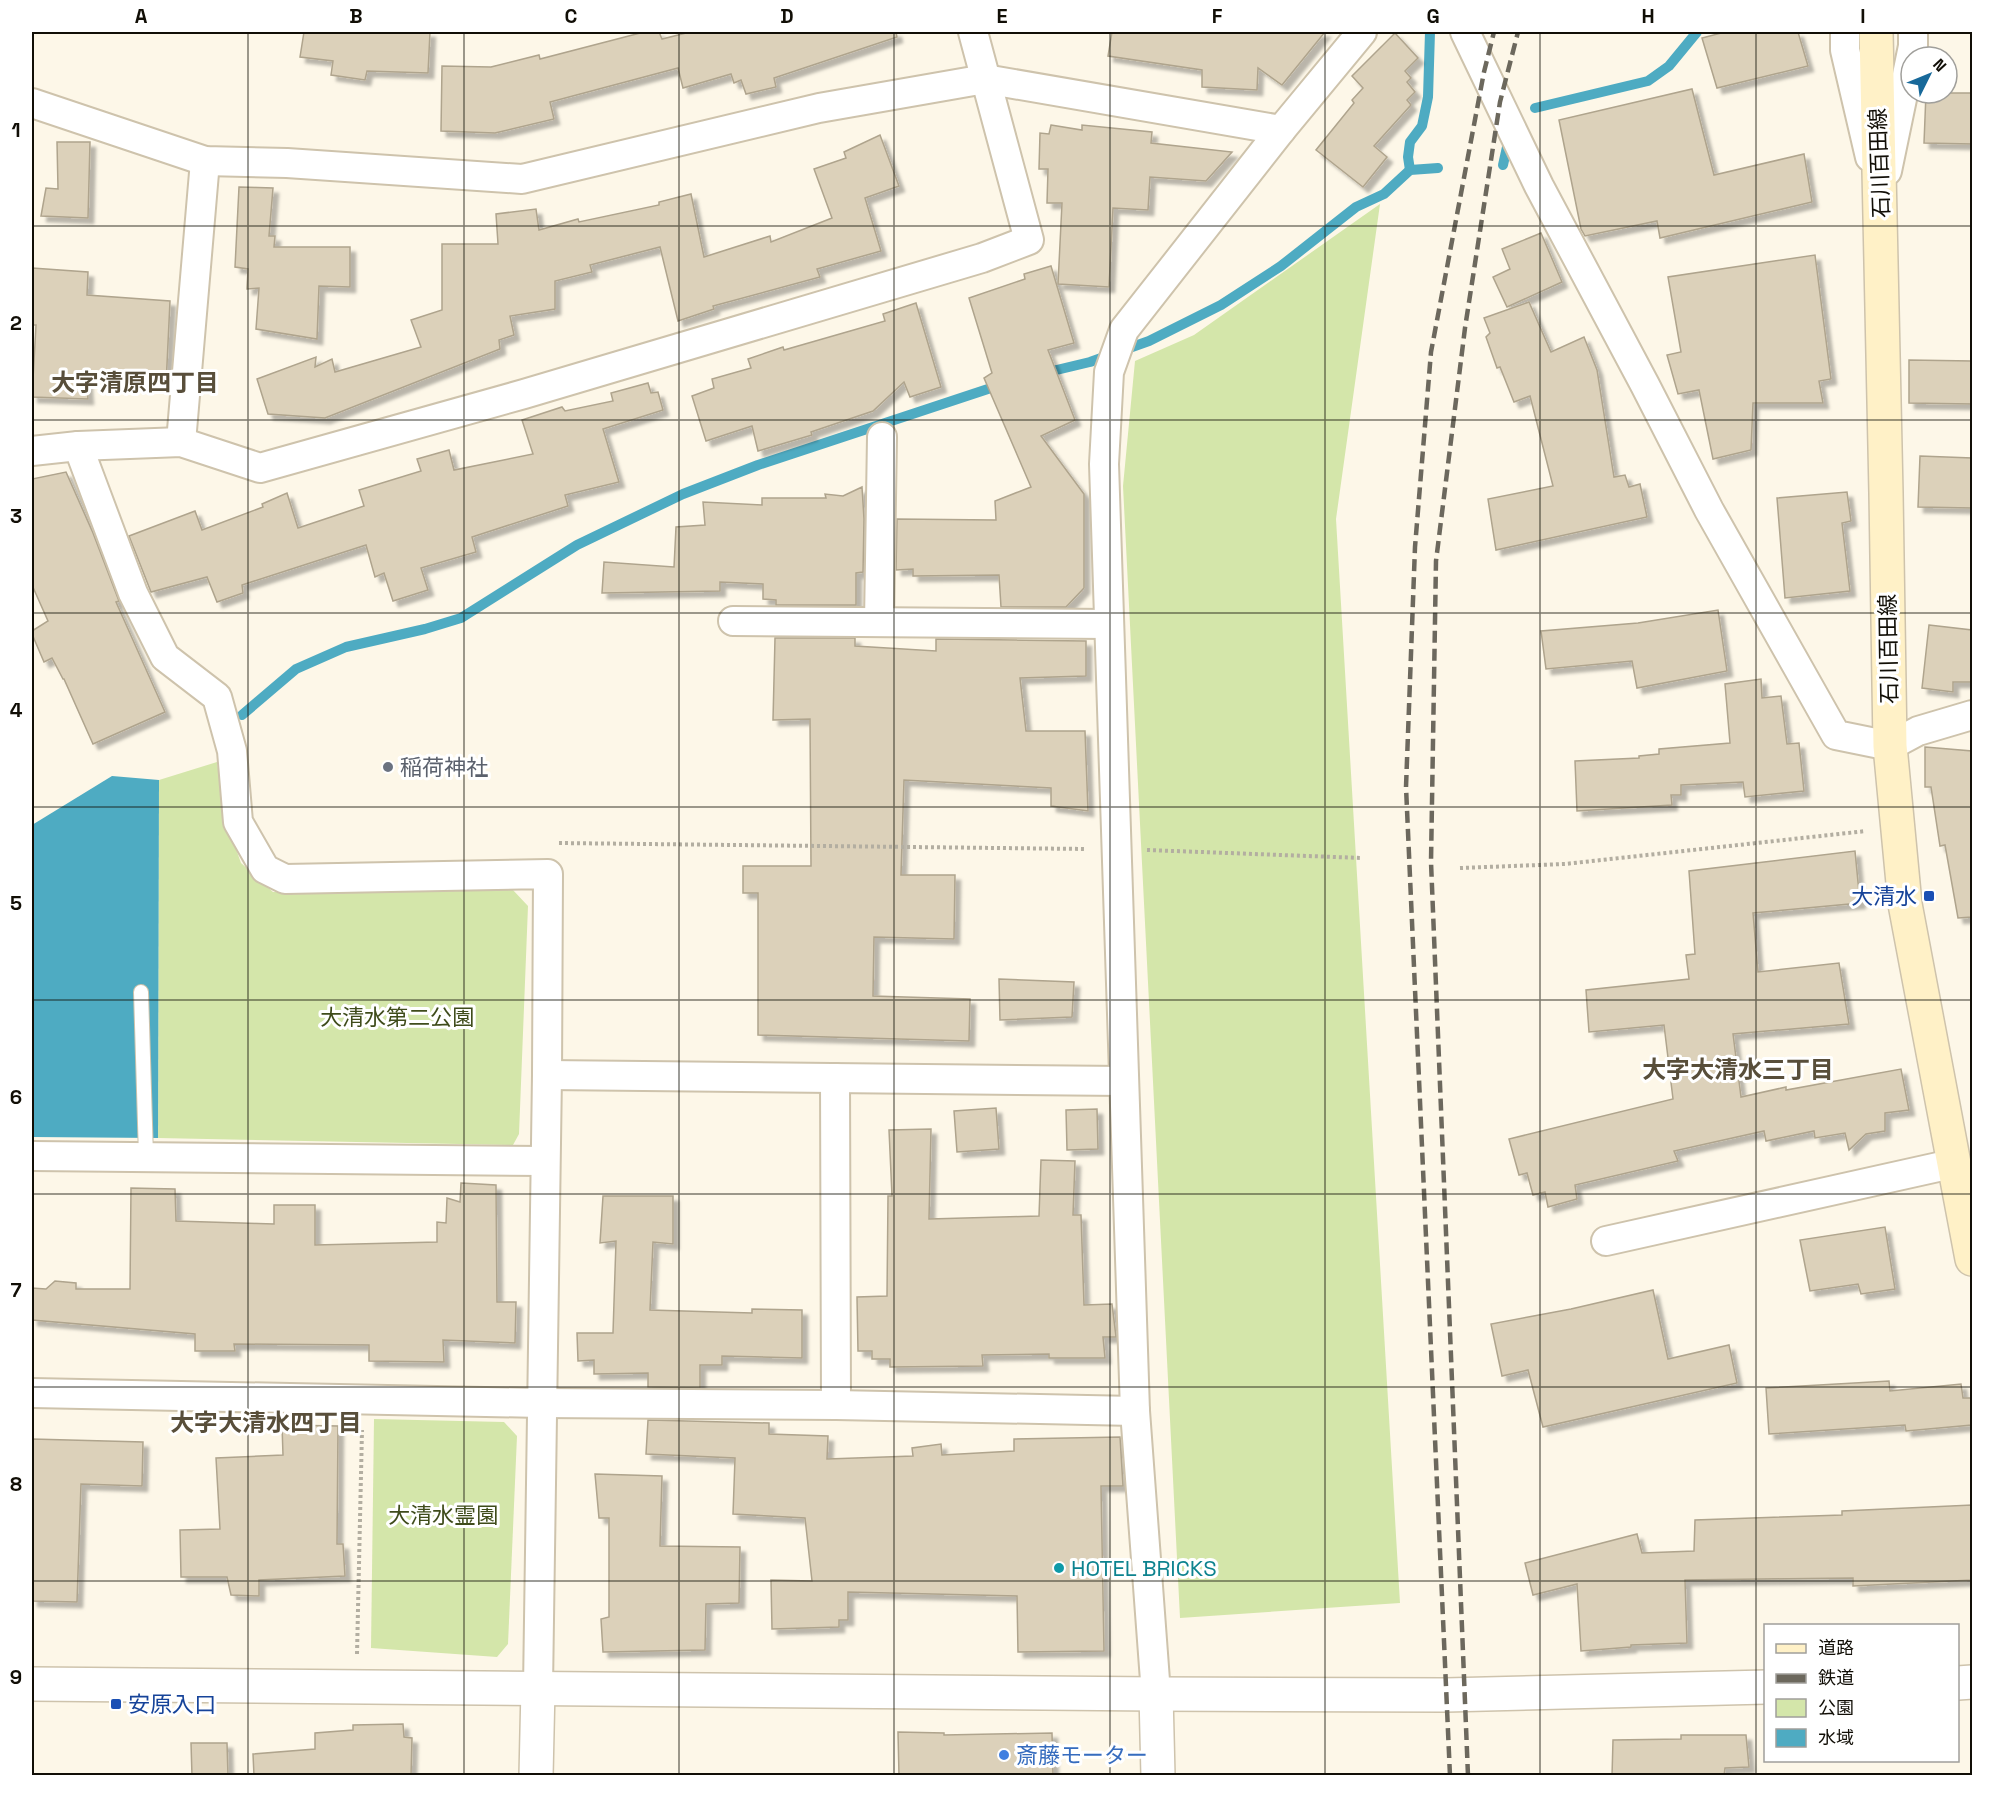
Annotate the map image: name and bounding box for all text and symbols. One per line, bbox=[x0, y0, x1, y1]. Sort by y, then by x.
text: A bbox=[135, 3, 148, 29]
text: B bbox=[349, 3, 363, 29]
text: C bbox=[565, 3, 578, 29]
text: D bbox=[780, 3, 794, 29]
text: E bbox=[996, 3, 1008, 29]
text: F bbox=[1212, 3, 1223, 29]
text: G bbox=[1426, 3, 1440, 29]
text: H bbox=[1641, 3, 1655, 29]
text: I bbox=[1860, 3, 1866, 29]
north arrow bbox=[1899, 45, 1959, 105]
text: N bbox=[1928, 54, 1951, 76]
street label: 石川百田線 bbox=[1863, 108, 1895, 218]
text: 1 bbox=[11, 117, 21, 143]
text: 2 bbox=[10, 310, 22, 336]
district label: 大字清原四丁目 bbox=[51, 367, 219, 398]
text: 3 bbox=[10, 503, 22, 529]
street label: 石川百田線 bbox=[1873, 594, 1903, 704]
text: 4 bbox=[10, 697, 23, 723]
place label: 稲荷神社 bbox=[400, 753, 488, 781]
marker: 稲荷神社 bbox=[381, 760, 395, 774]
place label: 大清水 bbox=[1851, 882, 1917, 910]
marker: 大清水 bbox=[1922, 889, 1936, 903]
text: 5 bbox=[10, 890, 22, 916]
park label: 大清水第二公園 bbox=[320, 1003, 474, 1031]
district label: 大字大清水三丁目 bbox=[1642, 1054, 1834, 1085]
text: 6 bbox=[10, 1084, 22, 1110]
text: 7 bbox=[10, 1277, 22, 1303]
district label: 大字大清水四丁目 bbox=[170, 1407, 362, 1438]
text: 8 bbox=[10, 1471, 22, 1497]
park label: 大清水霊園 bbox=[388, 1501, 498, 1529]
place label: HOTEL BRICKS bbox=[1071, 1554, 1217, 1582]
marker: HOTEL BRICKS bbox=[1052, 1561, 1066, 1575]
legend bbox=[1764, 1624, 1959, 1762]
text: 道路 bbox=[1818, 1636, 1854, 1659]
text: 9 bbox=[10, 1664, 22, 1690]
text: 鉄道 bbox=[1818, 1666, 1854, 1689]
place label: 安原入口 bbox=[128, 1690, 216, 1718]
text: 公園 bbox=[1818, 1696, 1854, 1719]
marker: 安原入口 bbox=[109, 1697, 123, 1711]
text: 水域 bbox=[1818, 1726, 1854, 1749]
place label: 斎藤モーター bbox=[1016, 1741, 1148, 1769]
marker: 斎藤モーター bbox=[997, 1748, 1011, 1762]

